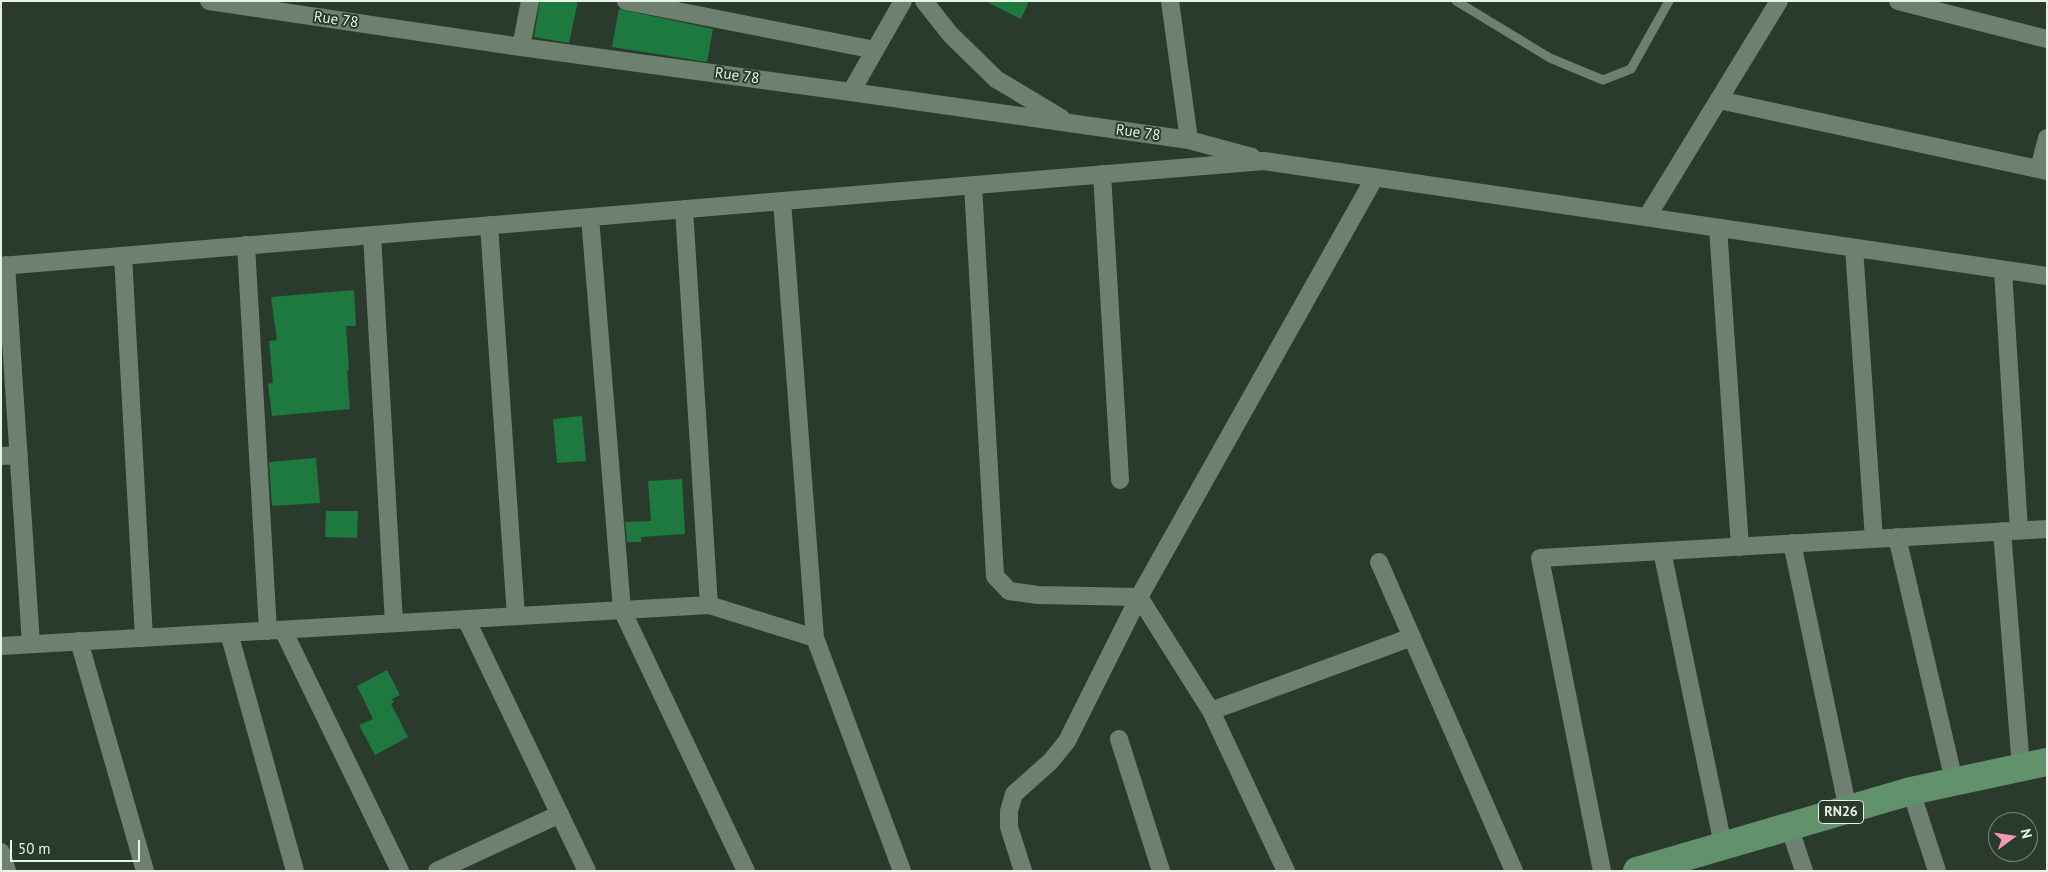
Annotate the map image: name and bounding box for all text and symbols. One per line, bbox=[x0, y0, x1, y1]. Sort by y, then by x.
street label: Rue 78 bbox=[313, 8, 359, 32]
street label: Rue 78 bbox=[714, 64, 760, 88]
street label: Rue 78 bbox=[1115, 121, 1161, 145]
road number: RN26 bbox=[1818, 800, 1864, 824]
north arrow bbox=[1988, 812, 2038, 862]
text: N bbox=[2017, 827, 2036, 840]
scale bar bbox=[12, 830, 142, 862]
text: 50 m bbox=[18, 839, 51, 858]

